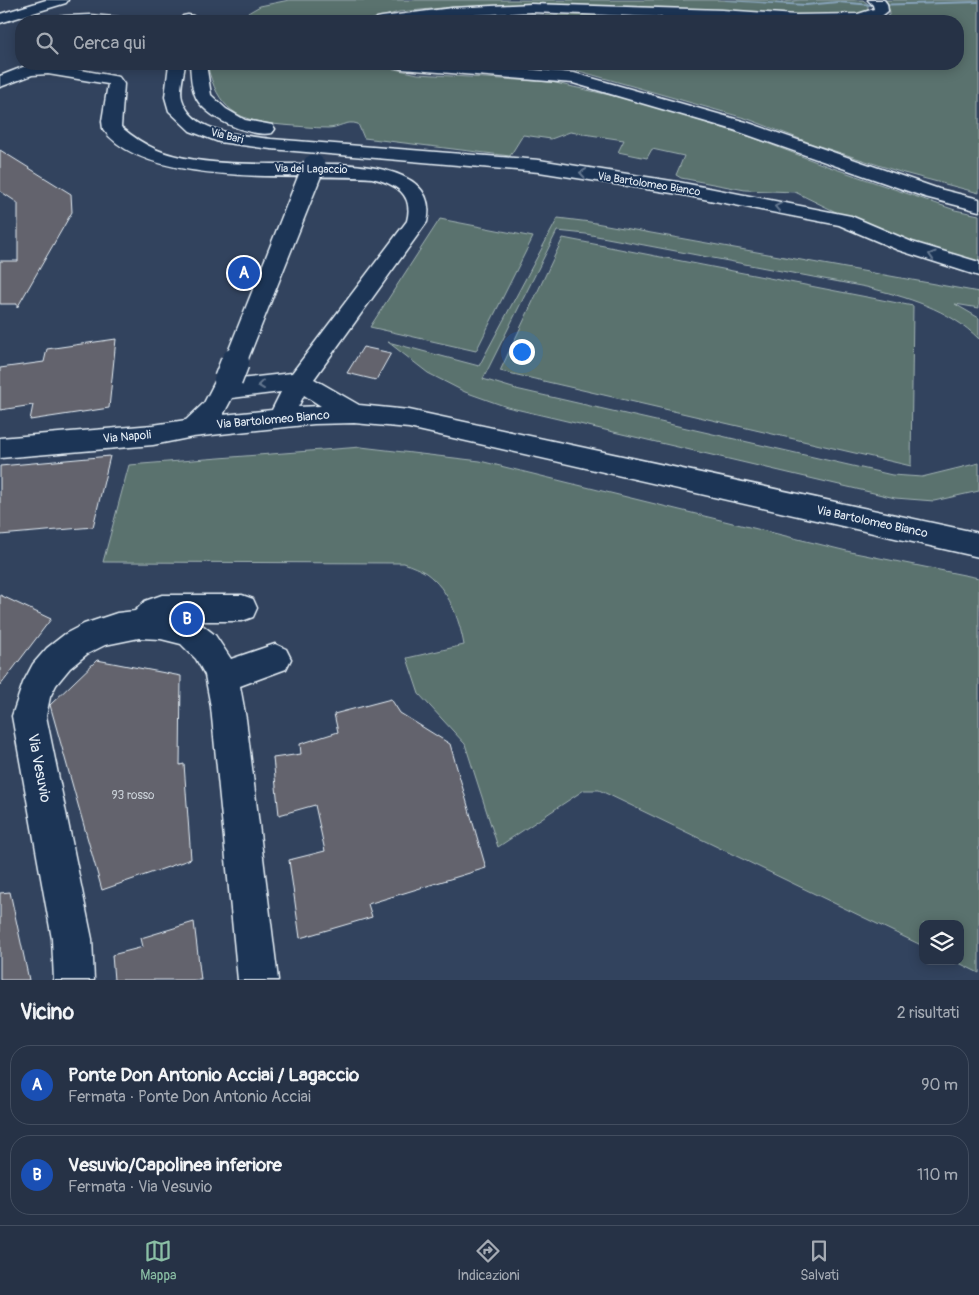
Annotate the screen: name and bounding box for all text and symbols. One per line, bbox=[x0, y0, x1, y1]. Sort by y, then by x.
search box bbox=[15, 15, 964, 70]
icon: search bbox=[33, 29, 61, 57]
text: Cerca qui bbox=[73, 31, 145, 55]
street label: Via Bari bbox=[209, 126, 245, 146]
street label: Via del Lagaccio bbox=[274, 162, 348, 176]
one-way arrow bbox=[579, 168, 587, 179]
street label: Via Bartolomeo Bianco bbox=[597, 169, 701, 199]
one-way arrow bbox=[773, 202, 782, 213]
one-way arrow bbox=[929, 250, 937, 260]
pin: A bbox=[228, 254, 260, 292]
your location bbox=[509, 339, 535, 365]
one-way arrow bbox=[257, 379, 265, 390]
street label: Via Bartolomeo Bianco bbox=[216, 408, 331, 432]
street label: Via Napoli bbox=[102, 427, 152, 447]
street label: Via Bartolomeo Bianco bbox=[815, 503, 930, 541]
pin: B bbox=[171, 600, 203, 638]
street label: Via Vesuvio bbox=[23, 732, 55, 804]
house number: 93 rosso bbox=[111, 788, 155, 803]
map controls bbox=[919, 920, 964, 965]
button: layers bbox=[919, 920, 964, 965]
text: Vicino bbox=[20, 999, 74, 1026]
text: 2 risultati bbox=[897, 1003, 959, 1023]
text: Ponte Don Antonio Acciai / Lagaccio bbox=[68, 1063, 359, 1087]
text: A bbox=[32, 1075, 42, 1095]
text: 90 m bbox=[921, 1075, 958, 1095]
text: Fermata · Ponte Don Antonio Acciai bbox=[68, 1087, 311, 1107]
text: Vesuvio/Capolinea inferiore bbox=[68, 1153, 282, 1177]
text: B bbox=[32, 1165, 42, 1185]
text: 110 m bbox=[917, 1165, 958, 1185]
text: Fermata · Via Vesuvio bbox=[68, 1177, 212, 1197]
tab: Mappa bbox=[140, 1237, 177, 1284]
tab: Indicazioni bbox=[457, 1237, 520, 1284]
tab: Salvati bbox=[800, 1237, 839, 1284]

